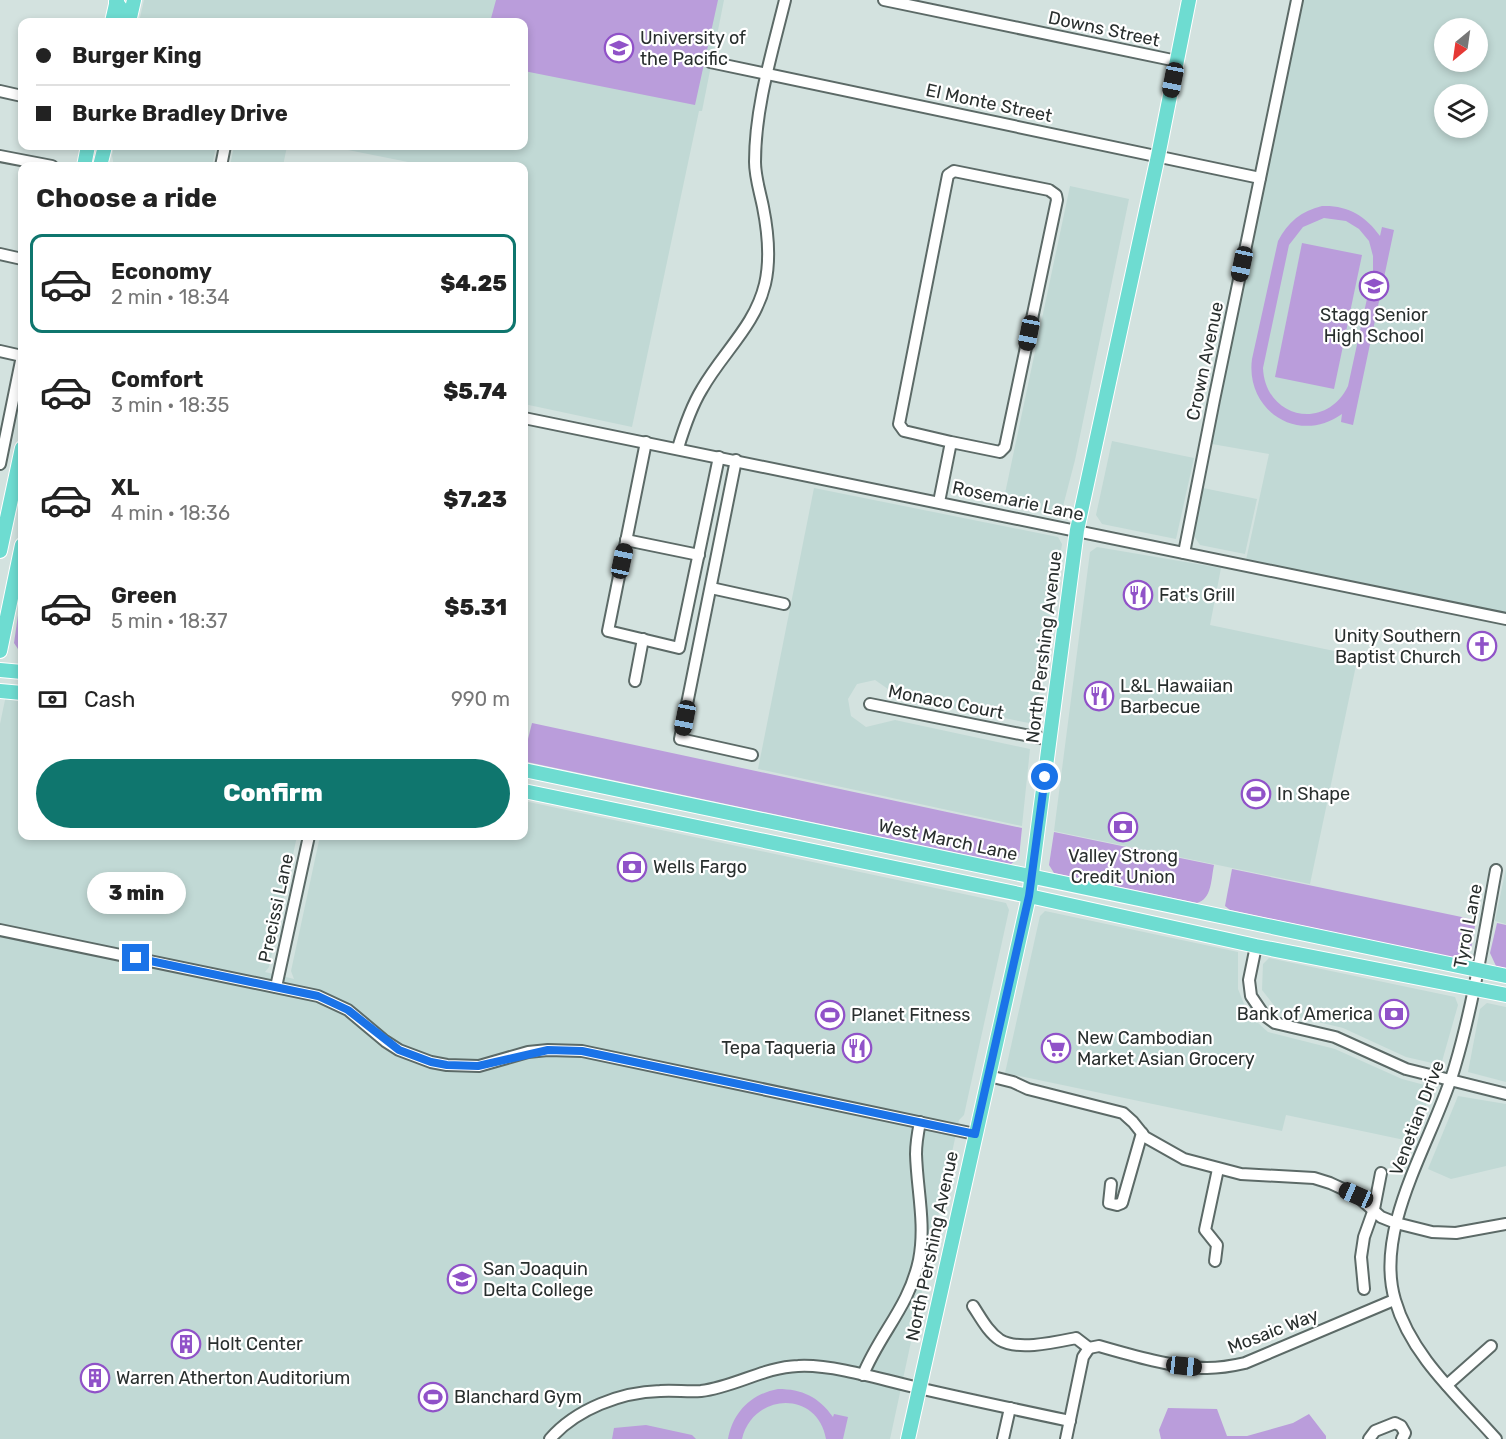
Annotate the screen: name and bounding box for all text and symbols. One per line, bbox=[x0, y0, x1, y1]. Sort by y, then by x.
street label: Downs Street bbox=[1046, 6, 1162, 52]
north arrow bbox=[1434, 18, 1488, 72]
map controls bbox=[1434, 18, 1488, 138]
place label: University of the Pacific bbox=[640, 27, 746, 70]
school or university icon: University of the Pacific bbox=[603, 32, 635, 64]
text: Burger King bbox=[72, 42, 202, 69]
car bbox=[1161, 61, 1185, 99]
street label: El Monte Street bbox=[924, 79, 1054, 127]
button: layers bbox=[1434, 84, 1488, 138]
text: Burke Bradley Drive bbox=[72, 100, 288, 127]
text: Choose a ride bbox=[36, 182, 217, 214]
car bbox=[1229, 245, 1255, 283]
icon: car bbox=[39, 257, 93, 311]
text: Economy bbox=[111, 258, 212, 285]
text: $4.25 bbox=[440, 270, 507, 297]
school or university icon: Stagg Senior High School bbox=[1358, 270, 1390, 302]
text: 2 min · 18:34 bbox=[111, 285, 230, 309]
street label: Crown Avenue bbox=[1182, 300, 1228, 422]
place label: Stagg Senior High School bbox=[1320, 304, 1428, 347]
car bbox=[1017, 314, 1041, 352]
icon: car bbox=[39, 365, 93, 419]
text: Comfort bbox=[111, 366, 203, 393]
text: $5.74 bbox=[443, 378, 507, 405]
text: 3 min · 18:35 bbox=[111, 393, 229, 417]
icon: car bbox=[39, 473, 93, 527]
text: XL bbox=[111, 474, 139, 501]
street label: Rosemarie Lane bbox=[950, 476, 1086, 526]
text: $7.23 bbox=[443, 486, 507, 513]
text: 4 min · 18:36 bbox=[111, 501, 230, 525]
car bbox=[609, 542, 635, 580]
street label: North Pershing Avenue bbox=[1021, 550, 1067, 744]
restaurant icon: Fat's Grill bbox=[1122, 579, 1154, 611]
icon: car bbox=[39, 581, 93, 635]
text: Green bbox=[111, 582, 177, 609]
place label: Fat's Grill bbox=[1159, 584, 1235, 606]
text: $5.31 bbox=[444, 594, 507, 621]
text: 5 min · 18:37 bbox=[111, 609, 228, 633]
place label: Unity Southern Baptist Church bbox=[1334, 625, 1461, 668]
church icon: Unity Southern Baptist Church bbox=[1466, 630, 1498, 662]
place label: L&L Hawaiian Barbecue bbox=[1120, 675, 1233, 718]
street label: Monaco Court bbox=[886, 680, 1006, 724]
restaurant icon: L&L Hawaiian Barbecue bbox=[1083, 680, 1115, 712]
icon: cash bbox=[36, 683, 69, 716]
text: Cash bbox=[84, 686, 135, 713]
text: 990 m bbox=[451, 687, 510, 711]
car bbox=[673, 699, 697, 737]
button: Confirm bbox=[36, 759, 510, 828]
route start bbox=[1031, 763, 1058, 790]
sports icon: In Shape bbox=[1240, 778, 1272, 810]
place label: In Shape bbox=[1277, 783, 1350, 805]
bank icon: Valley Strong Credit Union bbox=[1107, 811, 1139, 843]
street label: West March Lane bbox=[876, 814, 1020, 866]
place label: Valley Strong Credit Union bbox=[1068, 845, 1178, 888]
bank icon: Wells Fargo bbox=[616, 851, 648, 883]
street label: Precissi Lane bbox=[254, 852, 298, 964]
place label: Wells Fargo bbox=[653, 856, 747, 878]
callout: 3 min bbox=[86, 871, 186, 913]
text: 3 min bbox=[109, 881, 164, 905]
street label: Tyrol Lane bbox=[1449, 882, 1487, 970]
route end bbox=[122, 944, 149, 971]
bank icon: Bank of America bbox=[1378, 998, 1410, 1030]
sports icon: Planet Fitness bbox=[814, 999, 846, 1031]
place label: Bank of America bbox=[1237, 1003, 1373, 1025]
place label: Planet Fitness bbox=[851, 1004, 971, 1026]
place label: New Cambodian Market Asian Grocery bbox=[1077, 1027, 1255, 1070]
restaurant icon: Tepa Taqueria bbox=[841, 1032, 873, 1064]
supermarket icon: New Cambodian Market Asian Grocery bbox=[1040, 1032, 1072, 1064]
place label: Tepa Taqueria bbox=[721, 1037, 836, 1059]
street label: Venetian Drive bbox=[1385, 1057, 1449, 1179]
street label: North Pershing Avenue bbox=[901, 1149, 963, 1343]
car bbox=[1336, 1179, 1376, 1211]
place label: San Joaquin Delta College bbox=[483, 1258, 593, 1301]
school or university icon: San Joaquin Delta College bbox=[446, 1263, 478, 1295]
street label: Mosaic Way bbox=[1224, 1304, 1322, 1358]
building icon: Holt Center bbox=[170, 1328, 202, 1360]
place label: Holt Center bbox=[207, 1333, 303, 1355]
car bbox=[1165, 1355, 1203, 1377]
building icon: Warren Atherton Auditorium bbox=[79, 1362, 111, 1394]
place label: Warren Atherton Auditorium bbox=[116, 1367, 350, 1389]
sports icon: Blanchard Gym bbox=[417, 1381, 449, 1413]
place label: Blanchard Gym bbox=[454, 1386, 582, 1408]

